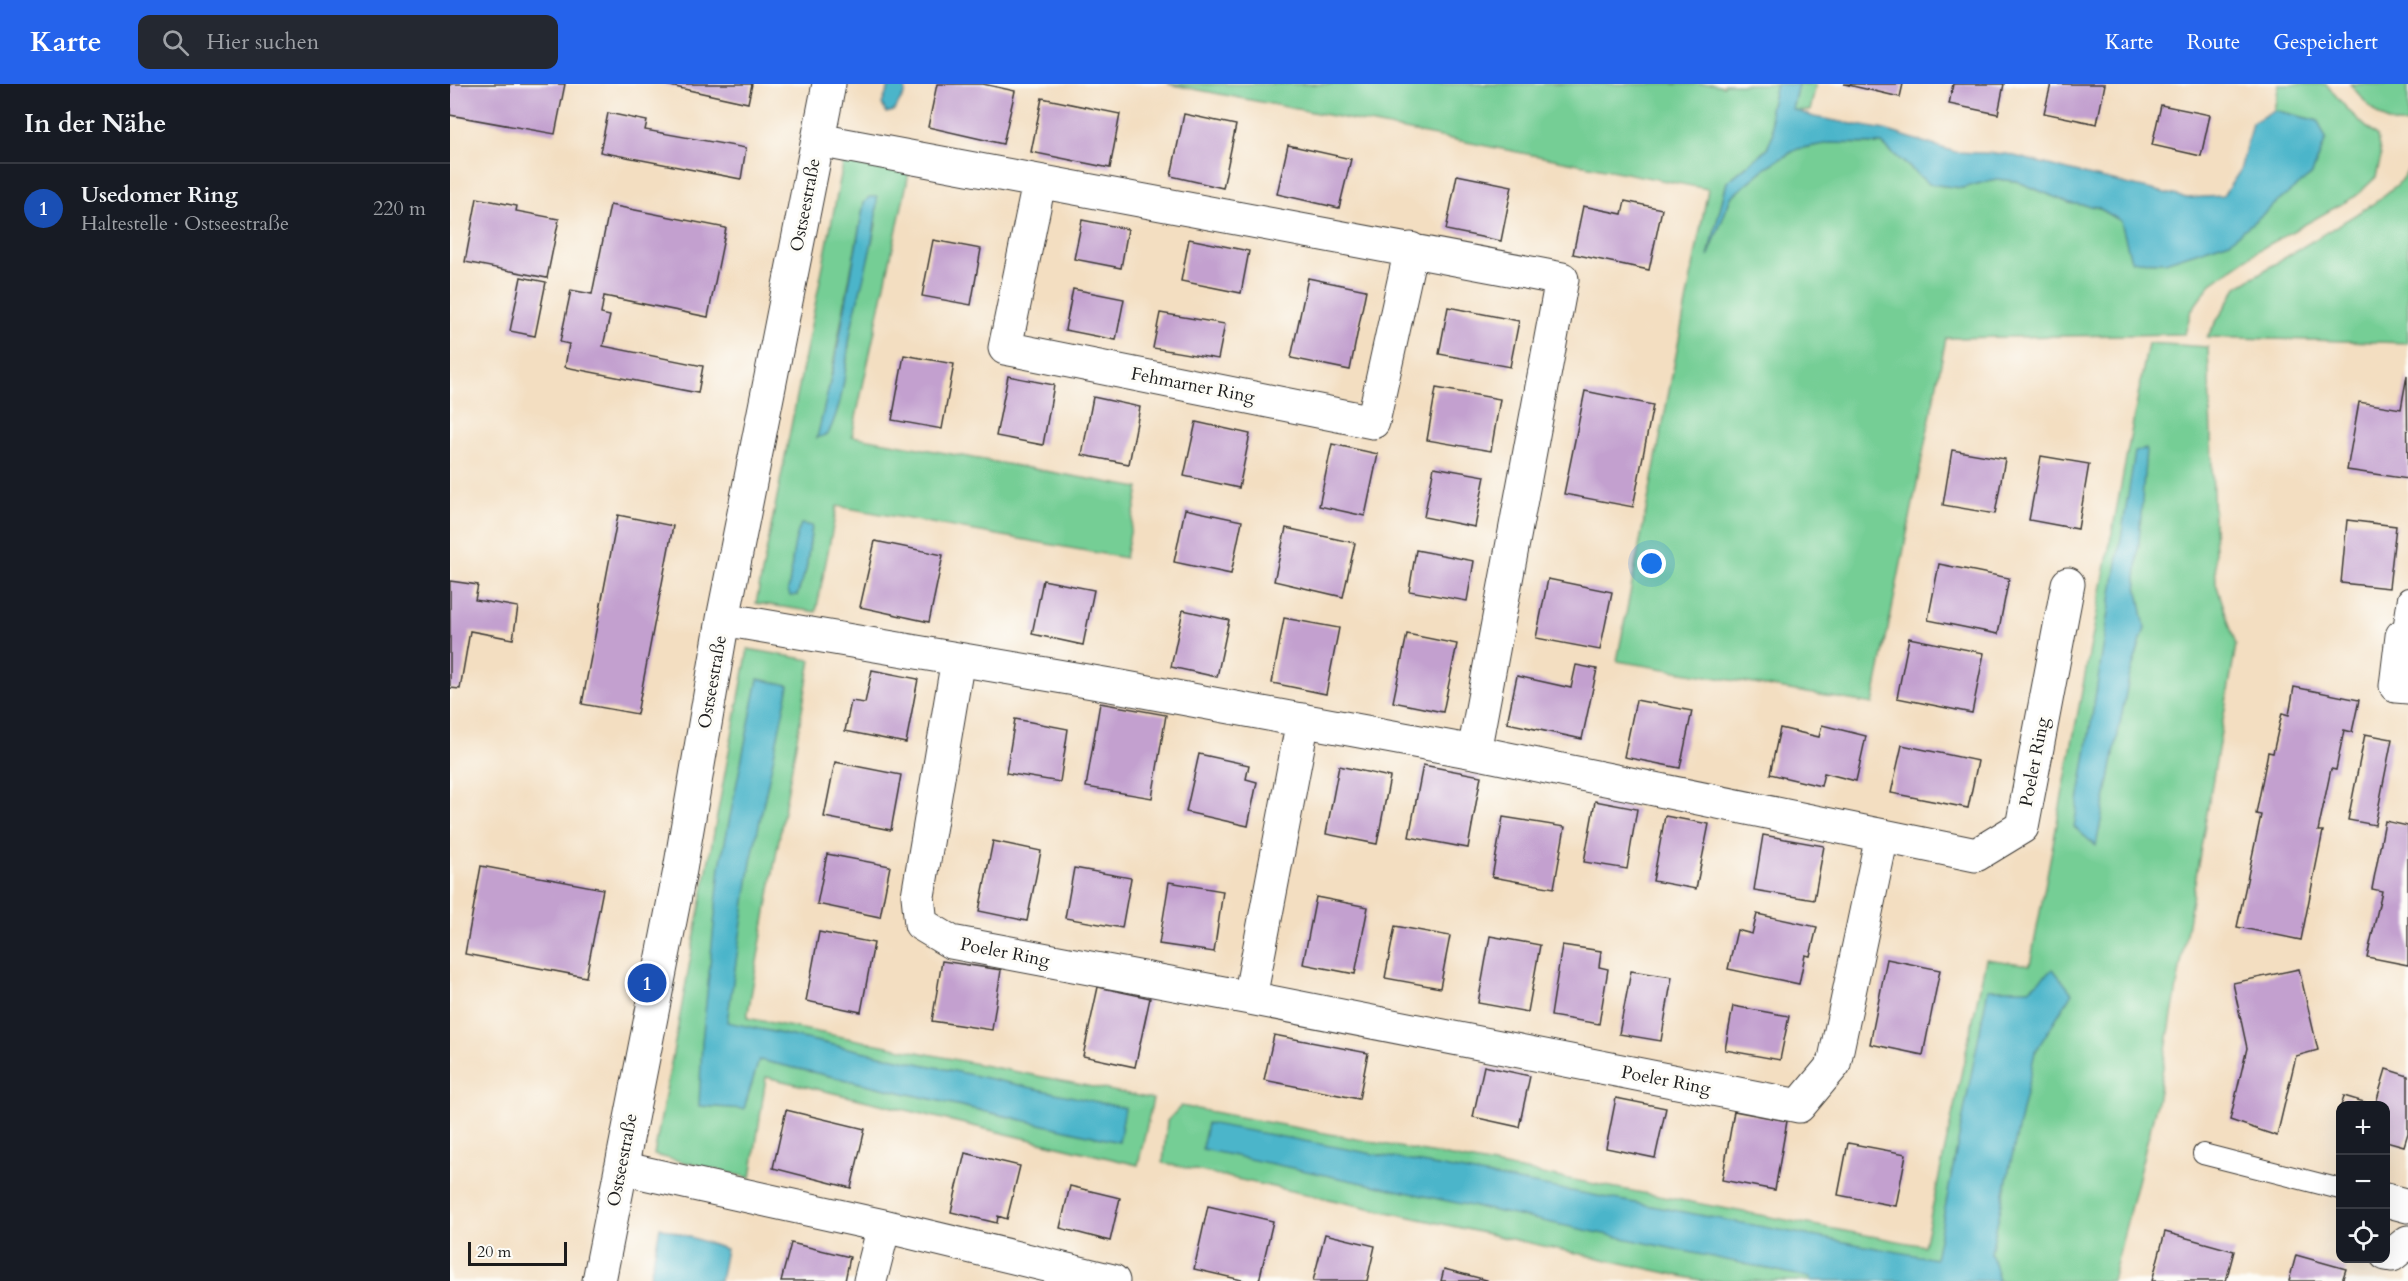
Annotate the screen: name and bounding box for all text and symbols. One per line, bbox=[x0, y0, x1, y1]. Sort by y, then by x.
search box bbox=[138, 15, 558, 69]
text: Karte bbox=[30, 23, 102, 61]
icon: search bbox=[159, 26, 192, 59]
text: Hier suchen bbox=[207, 27, 319, 57]
text: Karte bbox=[2105, 28, 2154, 57]
text: Route bbox=[2187, 28, 2240, 57]
text: Gespeichert bbox=[2273, 28, 2378, 57]
text: In der Nähe bbox=[24, 106, 166, 141]
street label: Ostseestraße bbox=[784, 156, 827, 254]
text: Usedomer Ring bbox=[81, 180, 238, 210]
text: 1 bbox=[38, 195, 49, 222]
text: 220 m bbox=[373, 195, 426, 222]
text: Haltestelle · Ostseestraße bbox=[81, 210, 289, 237]
street label: Fehmarner Ring bbox=[1129, 361, 1258, 410]
your location bbox=[1637, 549, 1666, 578]
street label: Ostseestraße bbox=[692, 633, 733, 731]
street label: Poeler Ring bbox=[2014, 714, 2056, 809]
street label: Poeler Ring bbox=[958, 932, 1053, 974]
pin: 1 bbox=[628, 960, 666, 1006]
street label: Poeler Ring bbox=[1619, 1060, 1714, 1102]
map controls bbox=[2336, 1101, 2390, 1263]
button: + bbox=[2336, 1101, 2390, 1155]
street label: Ostseestraße bbox=[601, 1111, 644, 1209]
button: − bbox=[2336, 1155, 2390, 1209]
button: locate bbox=[2336, 1209, 2390, 1263]
scale bar bbox=[468, 1239, 567, 1266]
text: 20 m bbox=[477, 1241, 511, 1263]

